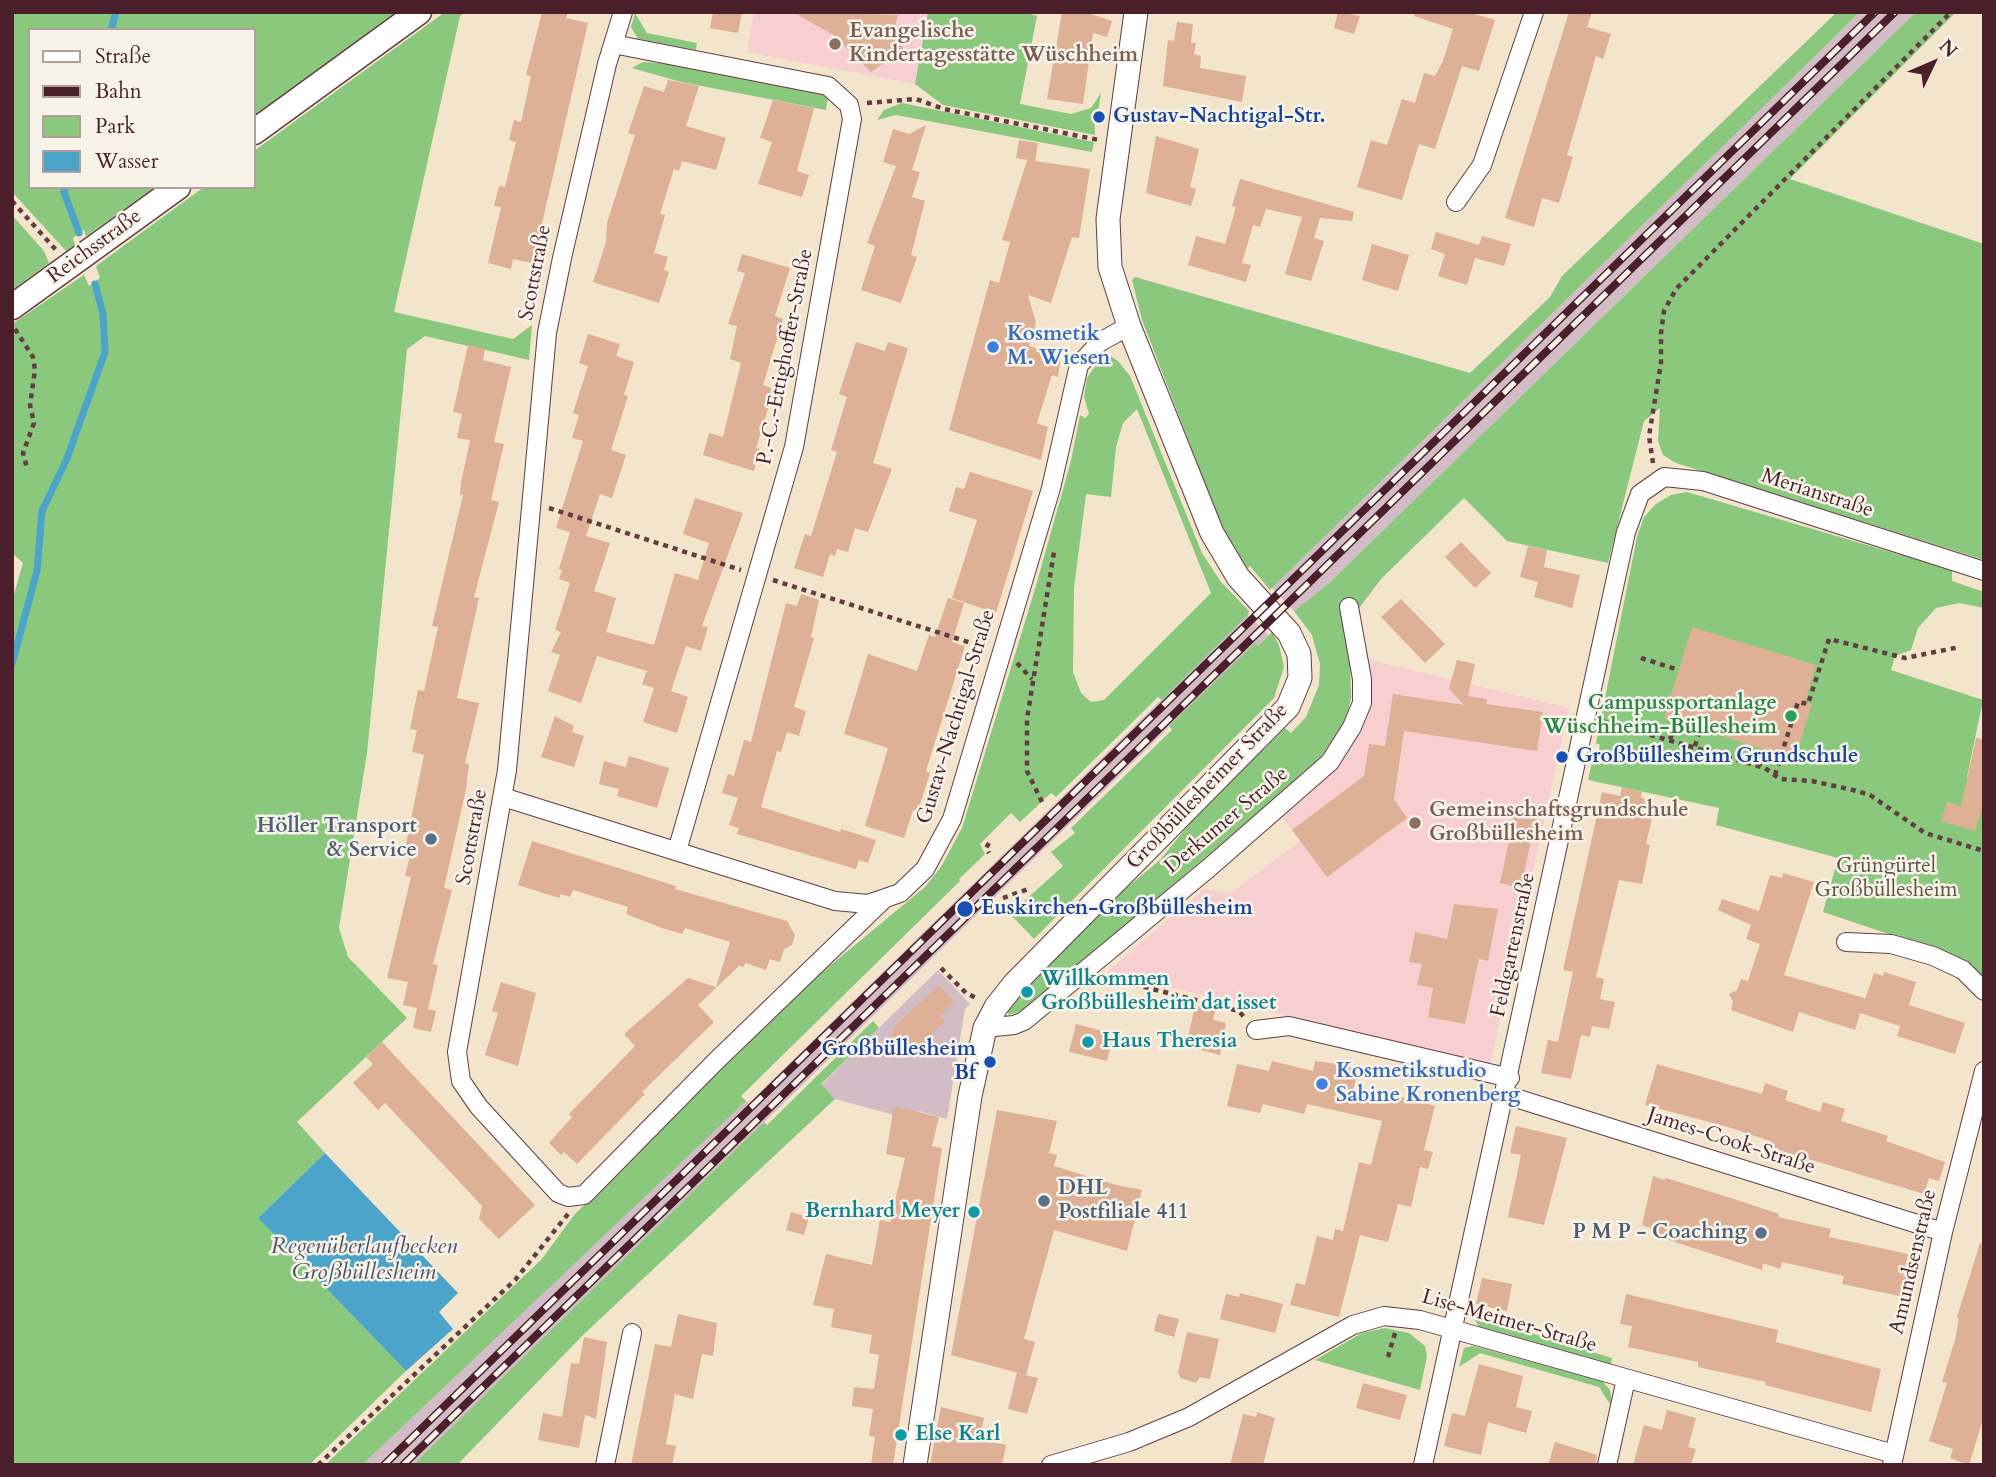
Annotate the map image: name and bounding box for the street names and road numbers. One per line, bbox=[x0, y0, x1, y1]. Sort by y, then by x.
street label: Reichsstraße bbox=[43, 204, 147, 290]
street label: Scottstraße bbox=[514, 223, 558, 323]
street label: P.-C.-Ettighoffer-Straße bbox=[753, 247, 819, 467]
street label: Merianstraße bbox=[1758, 464, 1876, 524]
street label: Gustav-Nachtigal-Straße bbox=[912, 607, 1002, 827]
street label: Großbüllesheimer Straße bbox=[1122, 699, 1294, 875]
street label: Derkumer Straße bbox=[1160, 762, 1294, 880]
street label: Scottstraße bbox=[452, 787, 494, 887]
street label: Feldgartenstraße bbox=[1486, 870, 1542, 1020]
street label: James-Cook-Straße bbox=[1644, 1103, 1818, 1181]
street label: Amundsenstraße bbox=[1885, 1187, 1943, 1337]
street label: Lise-Meitner-Straße bbox=[1419, 1285, 1599, 1359]

